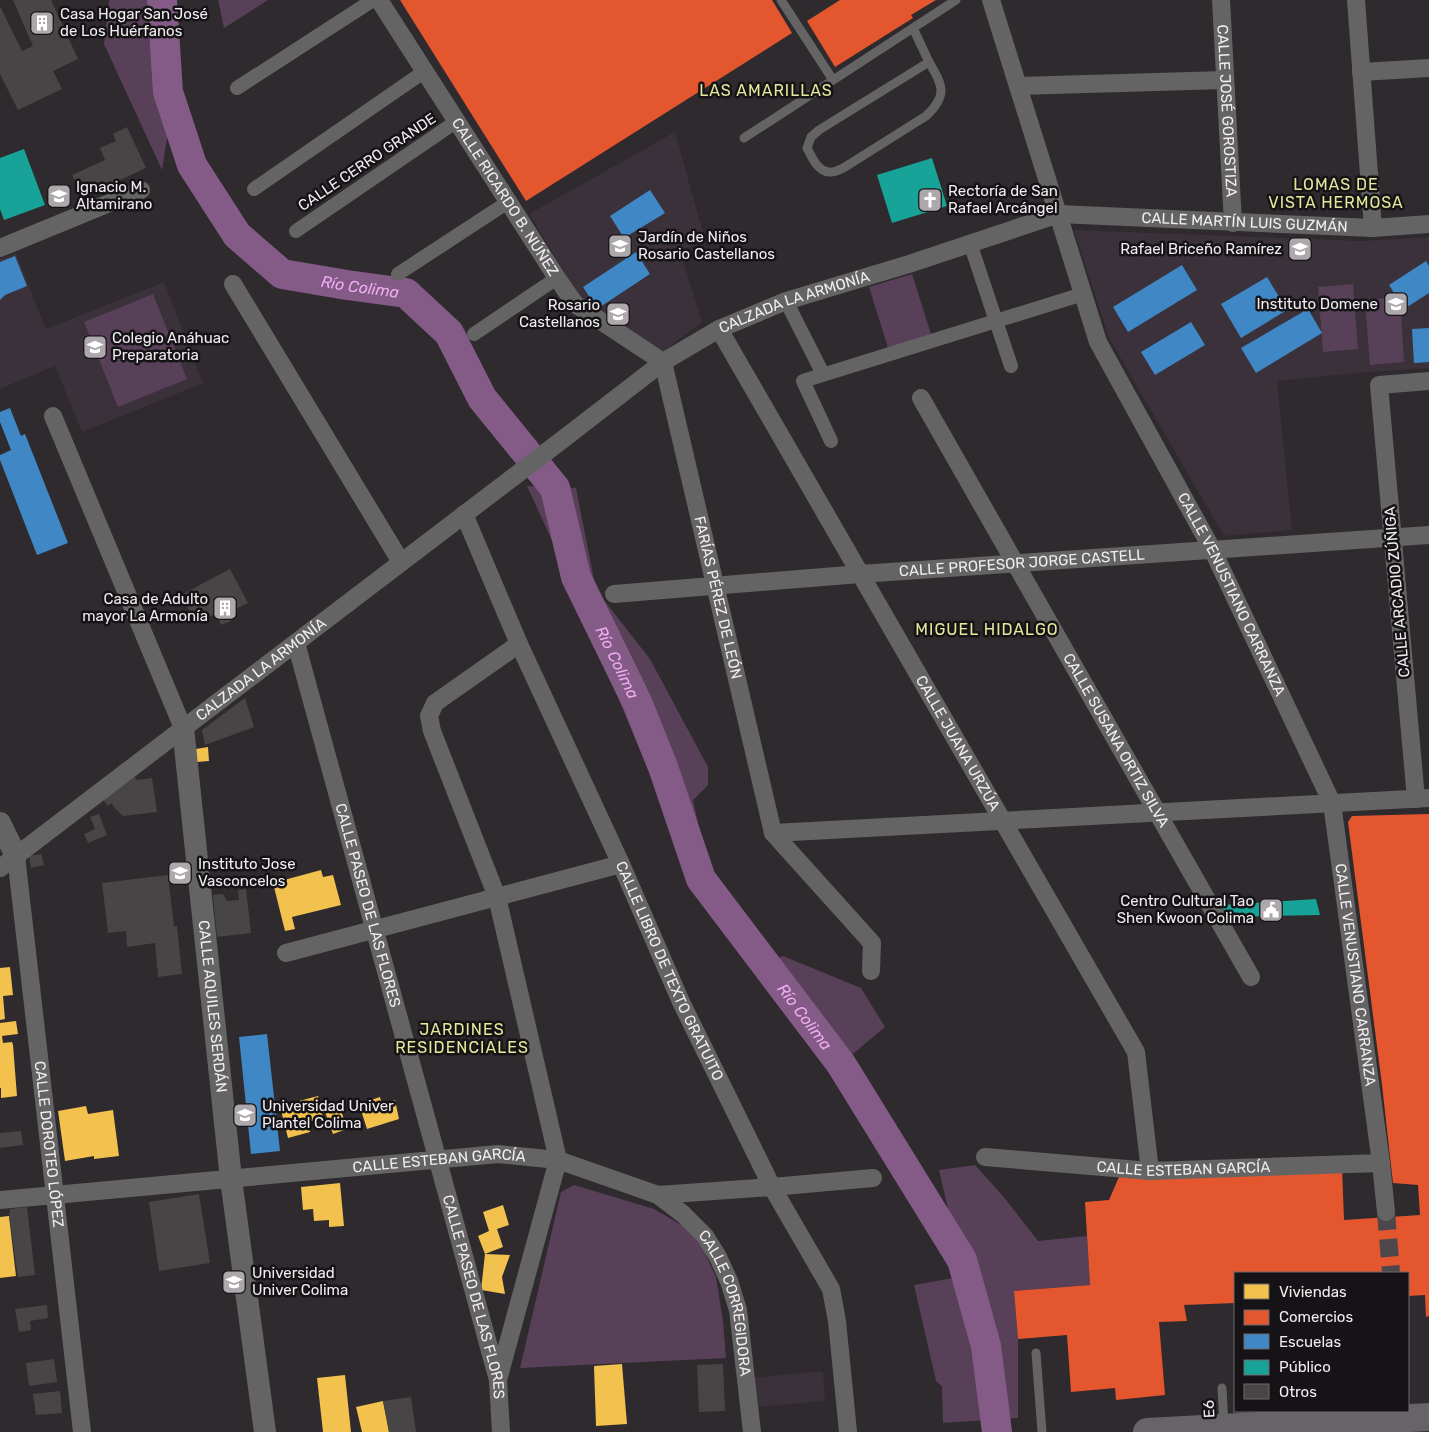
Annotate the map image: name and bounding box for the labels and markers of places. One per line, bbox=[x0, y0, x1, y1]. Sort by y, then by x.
place label: Casa Hogar San José de Los Huérfanos bbox=[60, 5, 208, 40]
building icon: Casa Hogar San José de Los Huérfanos bbox=[29, 10, 55, 36]
place label: Ignacio M. Altamirano bbox=[76, 178, 152, 213]
place label: Rectoría de San Rafael Arcángel bbox=[948, 182, 1058, 217]
school or university icon: Ignacio M. Altamirano bbox=[46, 183, 72, 209]
church icon: Rectoría de San Rafael Arcángel bbox=[917, 187, 943, 213]
place label: Jardín de Niños Rosario Castellanos bbox=[638, 228, 775, 263]
school or university icon: Jardín de Niños Rosario Castellanos bbox=[607, 233, 633, 259]
school or university icon: Rafael Briceño Ramírez bbox=[1287, 236, 1313, 262]
place label: Rafael Briceño Ramírez bbox=[1120, 240, 1282, 258]
school or university icon: Instituto Domene bbox=[1383, 291, 1409, 317]
place label: Instituto Domene bbox=[1256, 295, 1378, 313]
place label: Rosario Castellanos bbox=[519, 296, 600, 331]
school or university icon: Rosario Castellanos bbox=[605, 301, 631, 327]
place label: Colegio Anáhuac Preparatoria bbox=[112, 329, 229, 364]
school or university icon: Colegio Anáhuac Preparatoria bbox=[82, 334, 108, 360]
place label: Casa de Adulto mayor La Armonía bbox=[82, 590, 208, 625]
building icon: Casa de Adulto mayor La Armonía bbox=[212, 595, 238, 621]
place label: Instituto Jose Vasconcelos bbox=[198, 855, 296, 890]
school or university icon: Instituto Jose Vasconcelos bbox=[167, 860, 193, 886]
place label: Centro Cultural Tao Shen Kwoon Colima bbox=[1117, 892, 1254, 927]
public building icon: Centro Cultural Tao Shen Kwoon Colima bbox=[1258, 897, 1284, 923]
place label: Universidad Univer Plantel Colima bbox=[262, 1097, 394, 1132]
school or university icon: Universidad Univer Plantel Colima bbox=[232, 1102, 258, 1128]
place label: Universidad Univer Colima bbox=[252, 1264, 348, 1299]
school or university icon: Universidad Univer Colima bbox=[221, 1269, 247, 1295]

